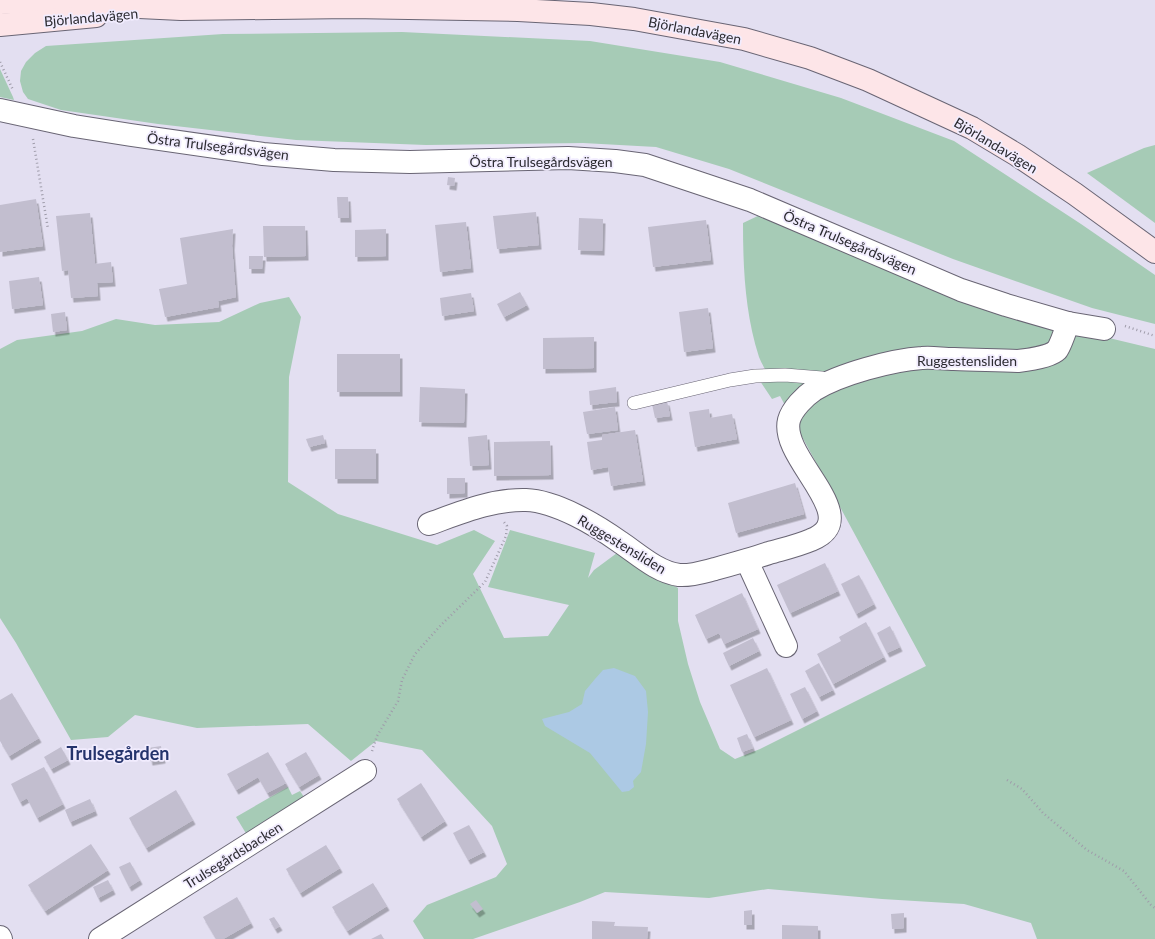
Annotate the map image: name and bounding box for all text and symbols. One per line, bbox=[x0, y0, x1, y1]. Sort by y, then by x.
street label: Björlandavägen bbox=[43, 4, 139, 30]
street label: Björlandavägen bbox=[647, 13, 743, 47]
street label: Björlandavägen bbox=[951, 113, 1041, 177]
street label: Östra Trulsegårdsvägen bbox=[146, 129, 290, 163]
street label: Östra Trulsegårdsvägen bbox=[470, 153, 612, 170]
street label: Östra Trulsegårdsvägen bbox=[781, 206, 919, 278]
street label: Ruggestensliden bbox=[917, 352, 1017, 369]
street label: Ruggestensliden bbox=[575, 511, 669, 577]
district label: Trulsegården bbox=[67, 742, 169, 764]
street label: Trulsegårdsbacken bbox=[181, 818, 285, 892]

